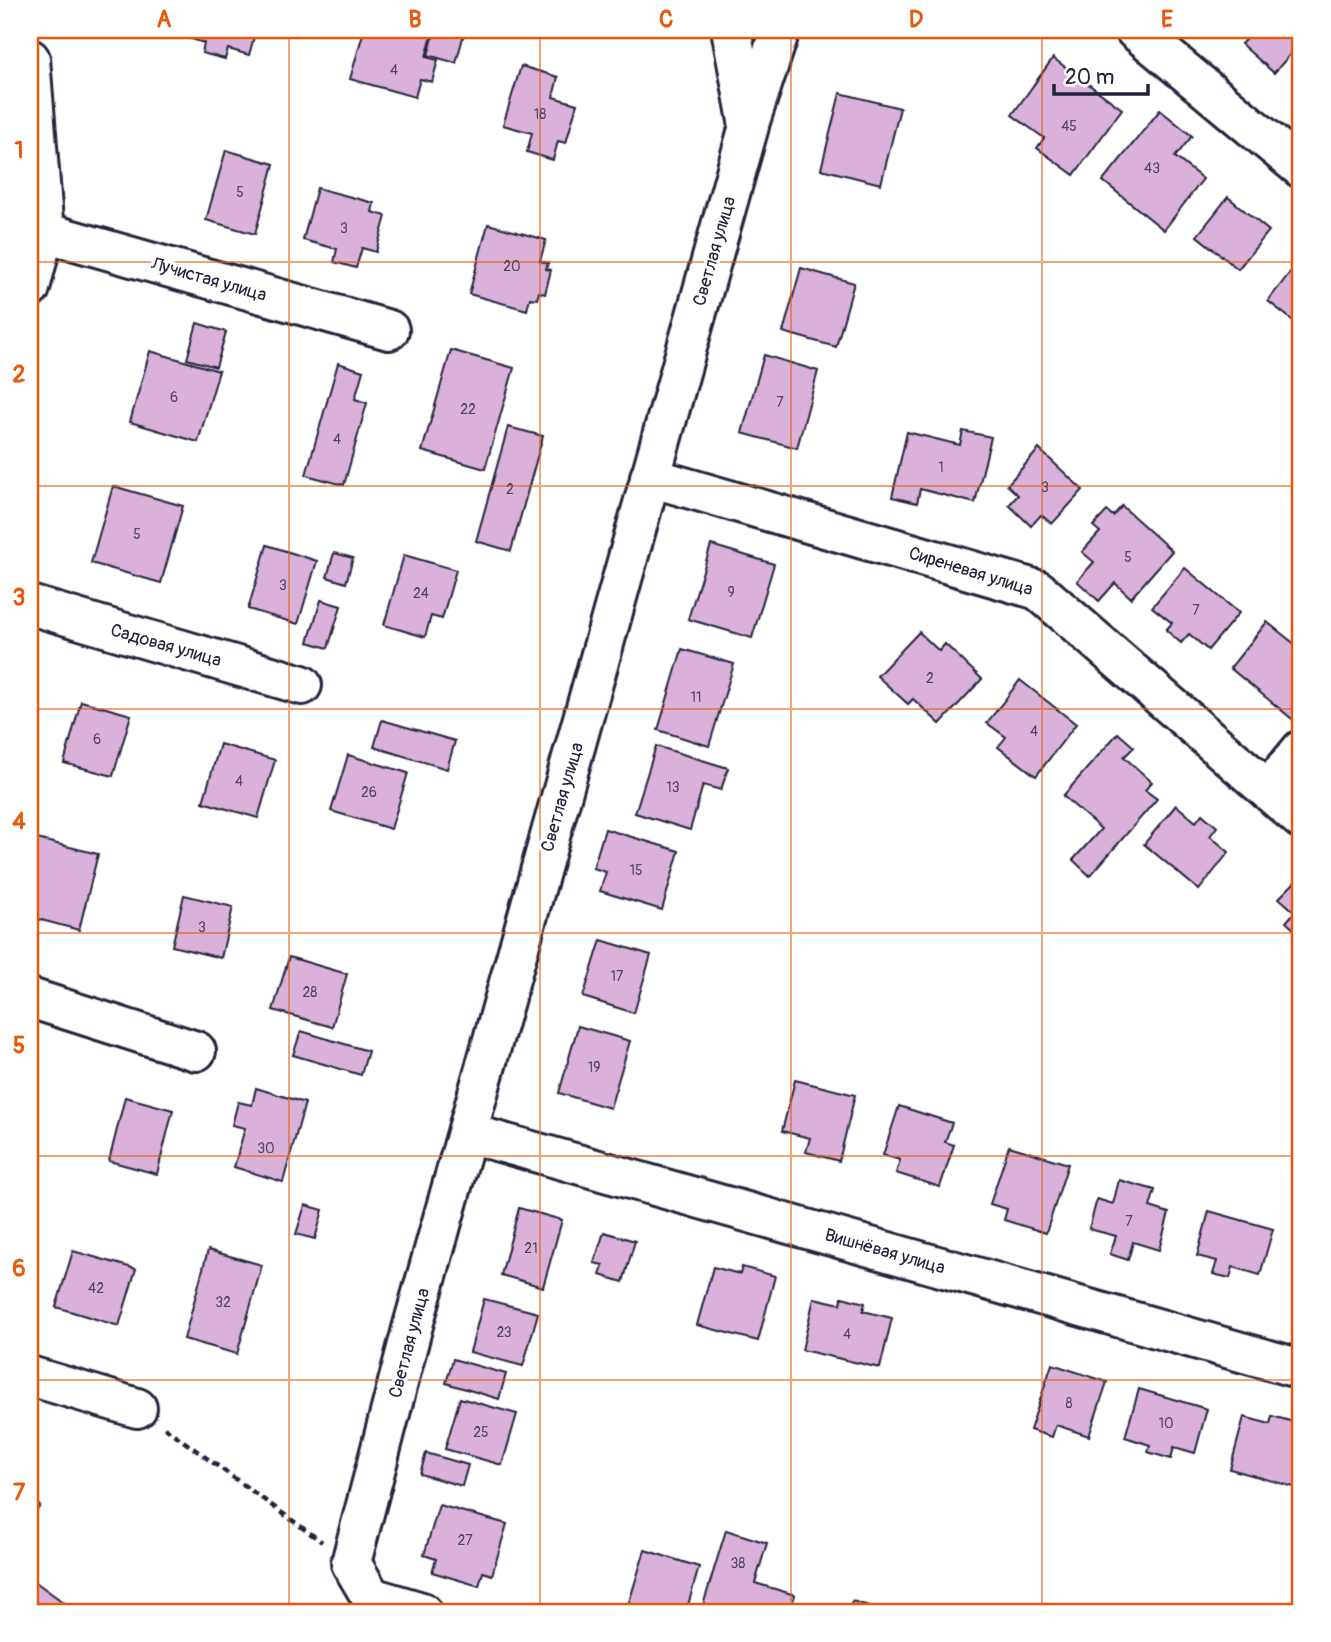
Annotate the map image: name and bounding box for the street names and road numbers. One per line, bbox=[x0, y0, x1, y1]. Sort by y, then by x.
street label: Светлая улица bbox=[688, 194, 741, 309]
street label: Лучистая улица bbox=[148, 252, 269, 307]
street label: Сиреневая улица bbox=[906, 542, 1036, 601]
street label: Садовая улица bbox=[108, 619, 224, 672]
street label: Светлая улица bbox=[536, 740, 589, 855]
street label: Вишнёвая улица bbox=[822, 1223, 948, 1280]
street label: Светлая улица bbox=[384, 1286, 435, 1401]

